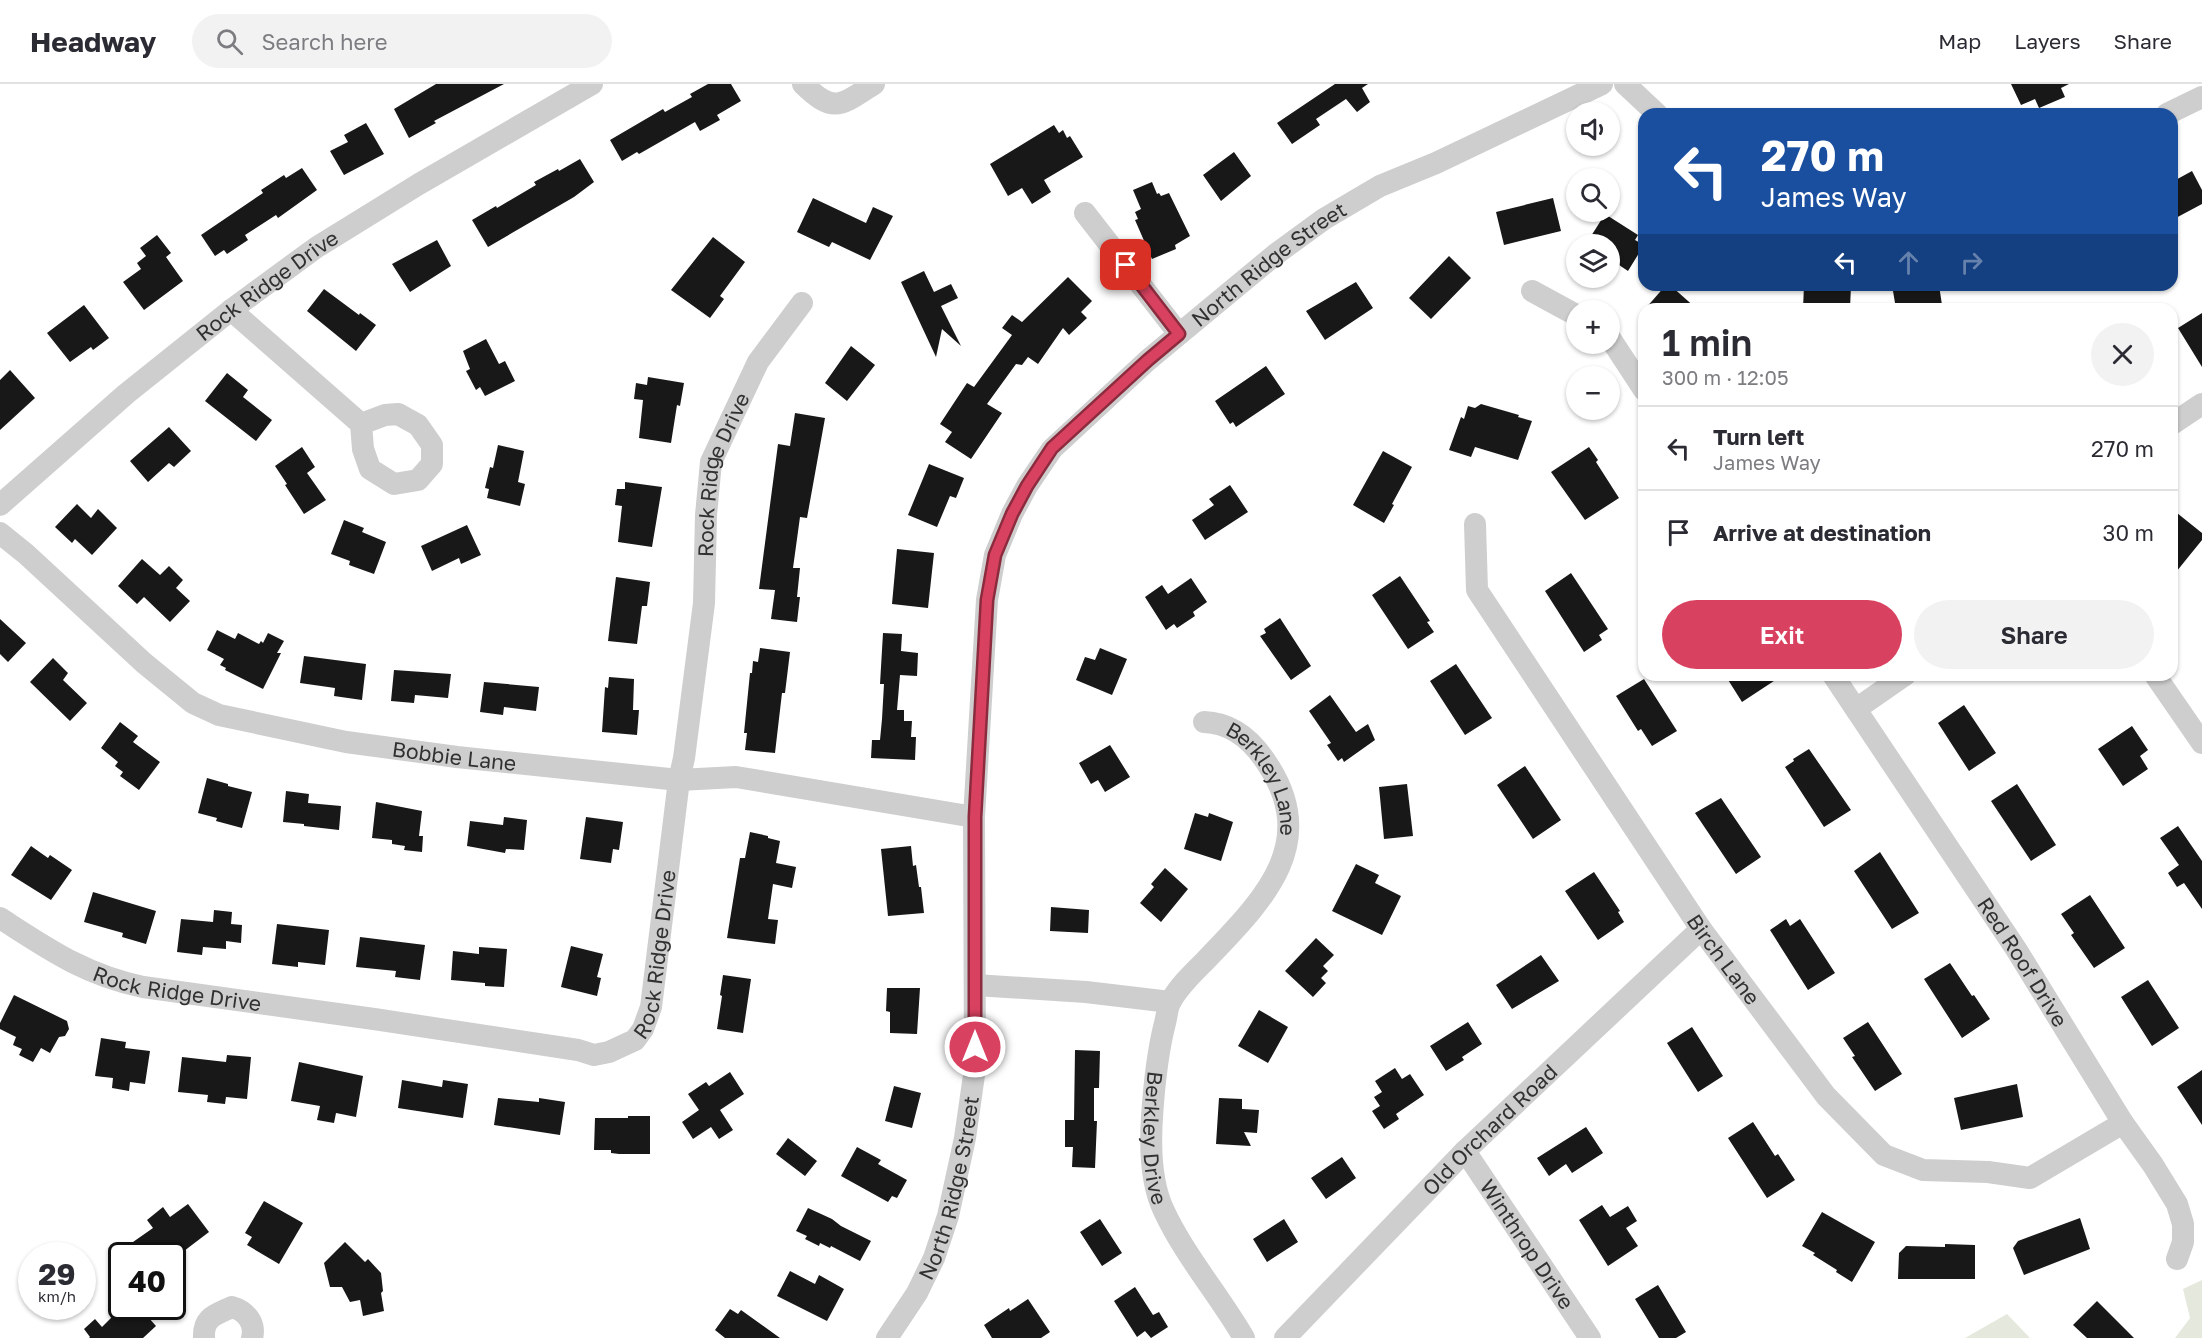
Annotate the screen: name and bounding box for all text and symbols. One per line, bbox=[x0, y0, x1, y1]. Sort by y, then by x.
search box bbox=[192, 14, 612, 68]
text: Headway bbox=[30, 25, 156, 58]
icon: search bbox=[213, 25, 246, 58]
text: Search here bbox=[261, 28, 387, 55]
text: Map bbox=[1938, 28, 1981, 54]
text: Layers bbox=[2014, 28, 2081, 54]
text: Share bbox=[2114, 28, 2172, 54]
map controls bbox=[1566, 102, 1620, 420]
button: sound bbox=[1566, 102, 1620, 156]
text: 270 m bbox=[1761, 130, 1884, 180]
icon: left bbox=[1662, 132, 1740, 210]
button: search bbox=[1566, 168, 1620, 222]
text: James Way bbox=[1761, 181, 1907, 213]
street label: North Ridge Street bbox=[1186, 196, 1351, 332]
street label: Rock Ridge Drive bbox=[190, 224, 343, 346]
button: layers bbox=[1566, 234, 1620, 288]
pin bbox=[1100, 239, 1151, 290]
icon: left bbox=[1829, 246, 1862, 279]
icon: ahead bbox=[1892, 246, 1925, 279]
icon: right bbox=[1955, 246, 1988, 279]
icon: arrive bbox=[1109, 248, 1142, 281]
button: + bbox=[1566, 300, 1620, 354]
text: 1 min bbox=[1662, 321, 1752, 364]
button: close bbox=[2091, 323, 2154, 386]
text: 300 m · 12:05 bbox=[1662, 365, 1789, 389]
button: − bbox=[1566, 366, 1620, 420]
street label: Rock Ridge Drive bbox=[692, 388, 755, 557]
text: Turn left bbox=[1713, 423, 1804, 450]
icon: left bbox=[1662, 432, 1695, 465]
text: 270 m bbox=[2091, 435, 2154, 462]
text: James Way bbox=[1713, 450, 1821, 474]
icon: arrive bbox=[1662, 516, 1695, 549]
text: Arrive at destination bbox=[1713, 519, 1931, 546]
text: 30 m bbox=[2103, 519, 2154, 546]
button: Exit bbox=[1662, 600, 1902, 669]
button: Share bbox=[1914, 600, 2154, 669]
street label: Berkley Lane bbox=[1222, 716, 1302, 836]
street label: Bobbie Lane bbox=[391, 735, 518, 776]
street label: Rock Ridge Drive bbox=[627, 868, 681, 1044]
street label: Red Roof Drive bbox=[1972, 892, 2074, 1031]
street label: Birch Lane bbox=[1682, 909, 1766, 1010]
street label: Rock Ridge Drive bbox=[89, 960, 263, 1016]
position arrow bbox=[943, 1015, 1007, 1079]
street label: Old Orchard Road bbox=[1417, 1058, 1562, 1201]
street label: Berkley Drive bbox=[1138, 1070, 1173, 1208]
street label: North Ridge Street bbox=[912, 1094, 984, 1284]
street label: Winthrop Drive bbox=[1475, 1174, 1580, 1314]
speed limit sign: 40 bbox=[108, 1242, 186, 1320]
text: 29 bbox=[38, 1256, 76, 1292]
text: km/h bbox=[38, 1287, 76, 1305]

